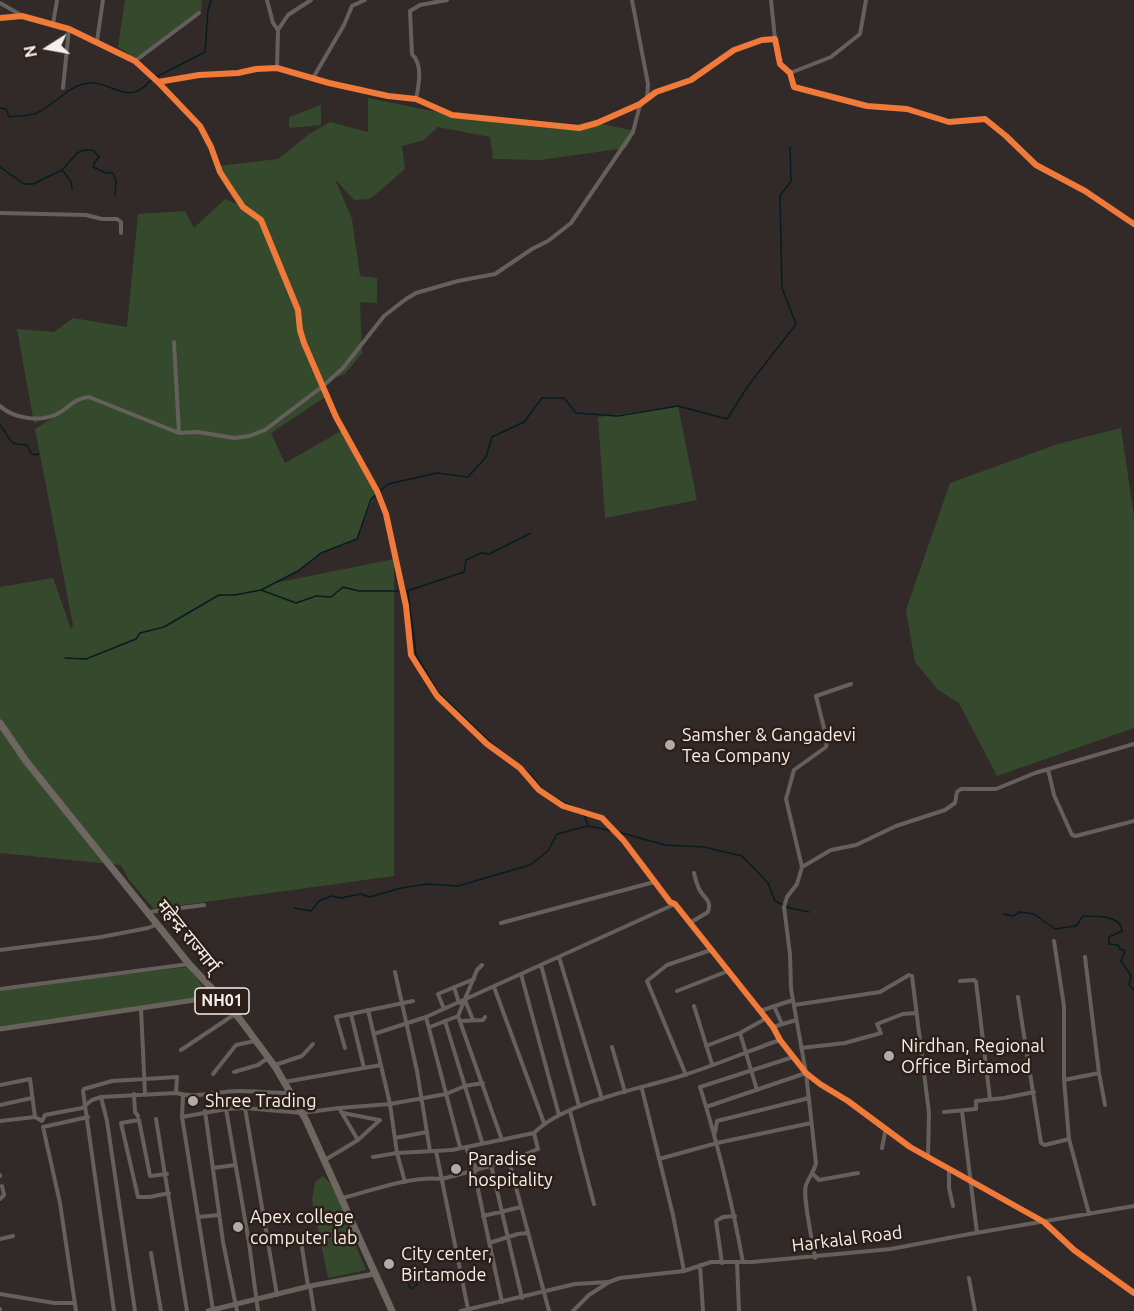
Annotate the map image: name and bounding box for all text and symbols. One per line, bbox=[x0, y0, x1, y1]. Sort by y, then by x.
north arrow bbox=[18, 18, 78, 78]
text: N bbox=[20, 44, 40, 59]
place label: Samsher & Gangadevi Tea Company bbox=[682, 724, 856, 766]
marker: Samsher & Gangadevi Tea Company bbox=[663, 738, 677, 752]
street label: महेन्द्र राज्मार्ग् bbox=[152, 895, 224, 977]
road number: NH01 bbox=[195, 988, 249, 1014]
place label: Nirdhan, Regional Office Birtamod bbox=[901, 1035, 1045, 1078]
marker: Nirdhan, Regional Office Birtamod bbox=[882, 1049, 896, 1063]
place label: Shree Trading bbox=[205, 1090, 316, 1112]
marker: Shree Trading bbox=[186, 1094, 200, 1108]
place label: Paradise hospitality bbox=[468, 1148, 553, 1190]
marker: Paradise hospitality bbox=[449, 1162, 463, 1176]
place label: Apex college computer lab bbox=[250, 1206, 358, 1248]
marker: Apex college computer lab bbox=[231, 1220, 245, 1234]
street label: Harkalal Road bbox=[790, 1221, 904, 1257]
place label: City center, Birtamode bbox=[401, 1243, 492, 1286]
marker: City center, Birtamode bbox=[382, 1257, 396, 1271]

